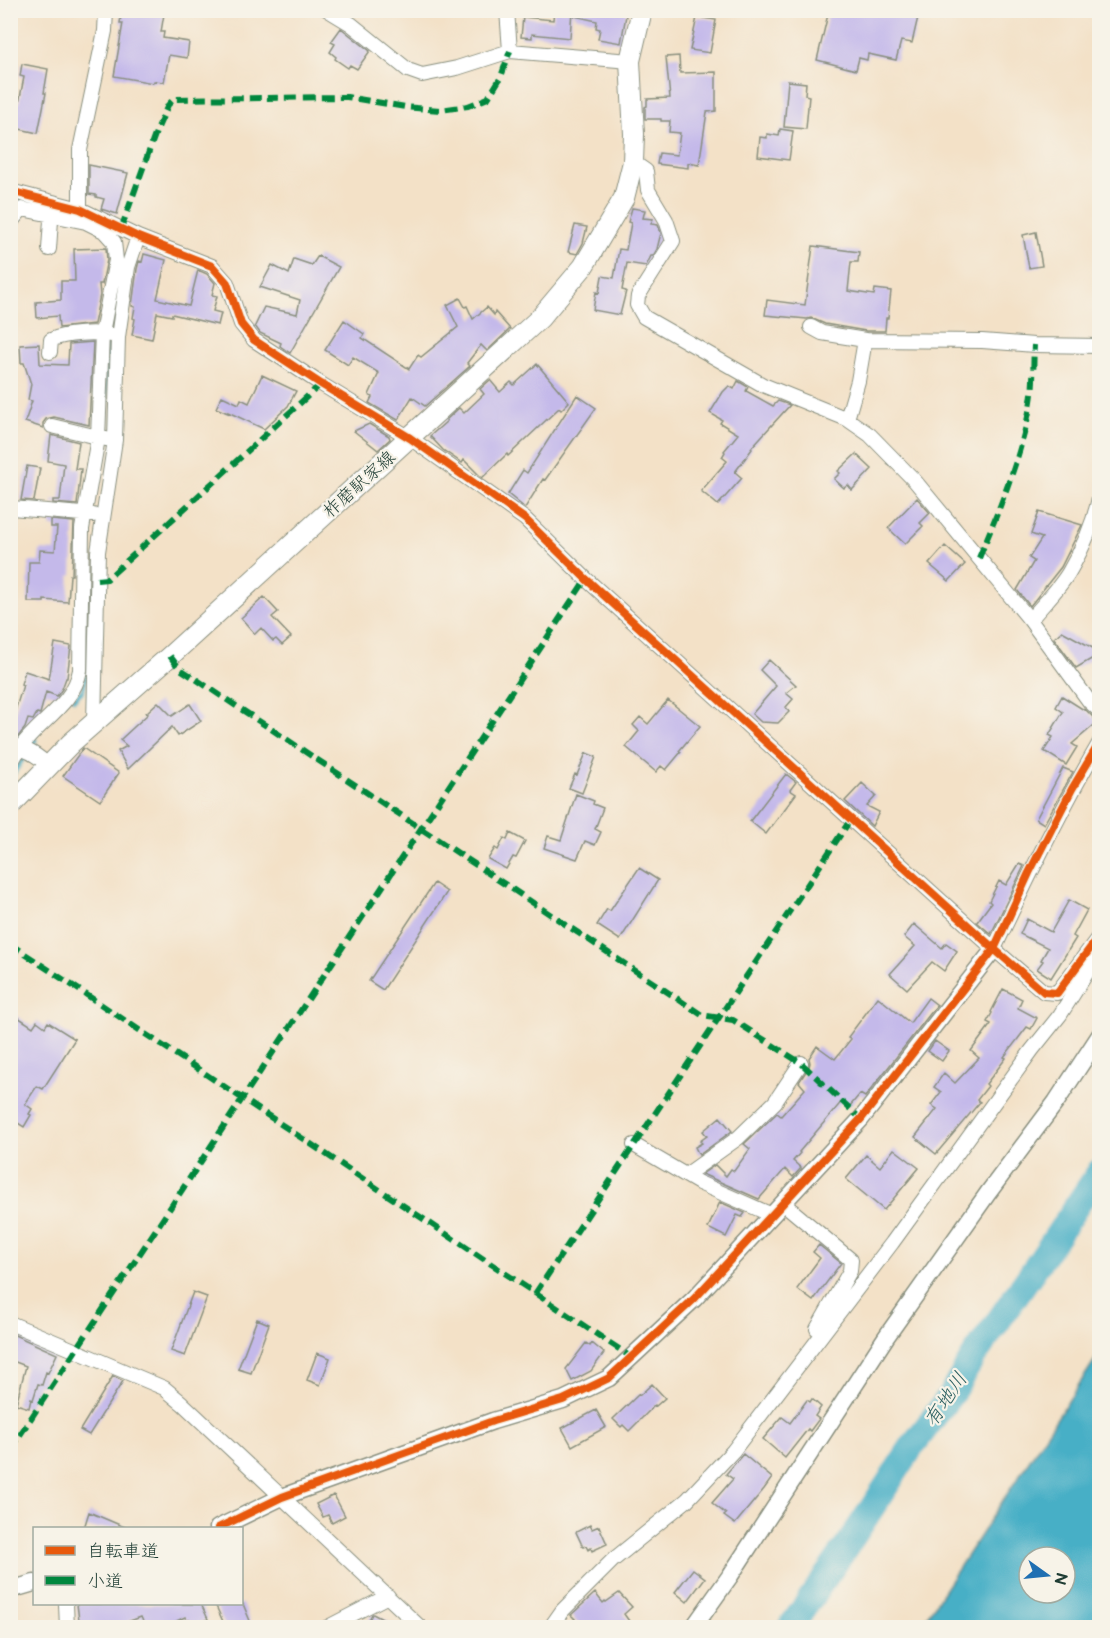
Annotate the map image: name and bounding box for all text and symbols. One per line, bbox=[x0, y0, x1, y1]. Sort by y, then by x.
street label: 柞磨駅家線 bbox=[319, 446, 400, 522]
water label: 有地川 bbox=[919, 1368, 973, 1431]
legend bbox=[33, 1527, 243, 1605]
text: 自転車道 bbox=[87, 1541, 159, 1562]
north arrow bbox=[1017, 1545, 1077, 1605]
text: N bbox=[1049, 1570, 1071, 1587]
text: 小道 bbox=[87, 1571, 123, 1592]

